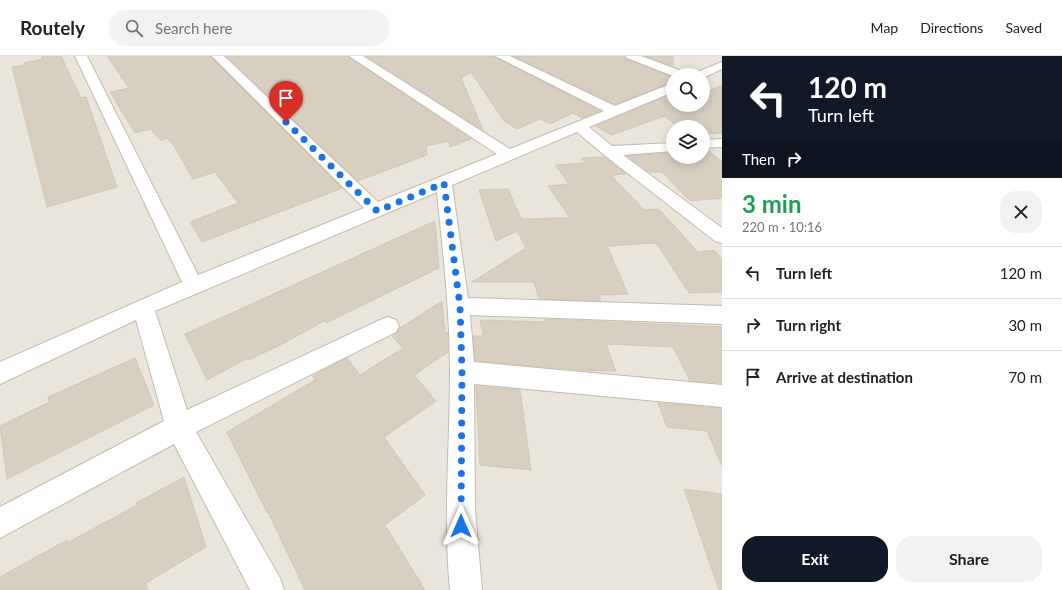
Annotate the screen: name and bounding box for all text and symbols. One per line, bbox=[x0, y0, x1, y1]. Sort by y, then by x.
search box bbox=[109, 10, 389, 46]
text: Routely bbox=[20, 16, 85, 39]
icon: search bbox=[123, 17, 145, 39]
text: Search here bbox=[155, 19, 232, 37]
text: Map bbox=[871, 19, 898, 36]
text: Directions bbox=[920, 19, 983, 36]
text: Saved bbox=[1005, 19, 1042, 36]
map controls bbox=[666, 68, 710, 164]
button: search bbox=[666, 68, 710, 112]
text: 120 m bbox=[808, 70, 887, 104]
icon: left bbox=[742, 72, 794, 124]
pin bbox=[269, 81, 303, 122]
icon: arrive bbox=[275, 87, 297, 109]
text: Turn left bbox=[808, 104, 874, 126]
button: layers bbox=[666, 120, 710, 164]
icon: right bbox=[783, 148, 805, 170]
text: Then bbox=[742, 150, 775, 168]
text: 3 min bbox=[742, 189, 802, 218]
button: close bbox=[1000, 191, 1042, 233]
text: 220 m · 10:16 bbox=[742, 219, 822, 235]
icon: left bbox=[742, 262, 764, 284]
text: Turn left bbox=[776, 264, 832, 282]
text: 120 m bbox=[1000, 264, 1042, 282]
icon: right bbox=[742, 314, 764, 336]
text: Turn right bbox=[776, 316, 841, 334]
text: 30 m bbox=[1008, 316, 1042, 334]
icon: arrive bbox=[742, 366, 764, 388]
text: Arrive at destination bbox=[776, 368, 913, 386]
text: 70 m bbox=[1008, 368, 1042, 386]
position arrow bbox=[440, 505, 482, 547]
button: Exit bbox=[742, 536, 888, 582]
button: Share bbox=[896, 536, 1042, 582]

